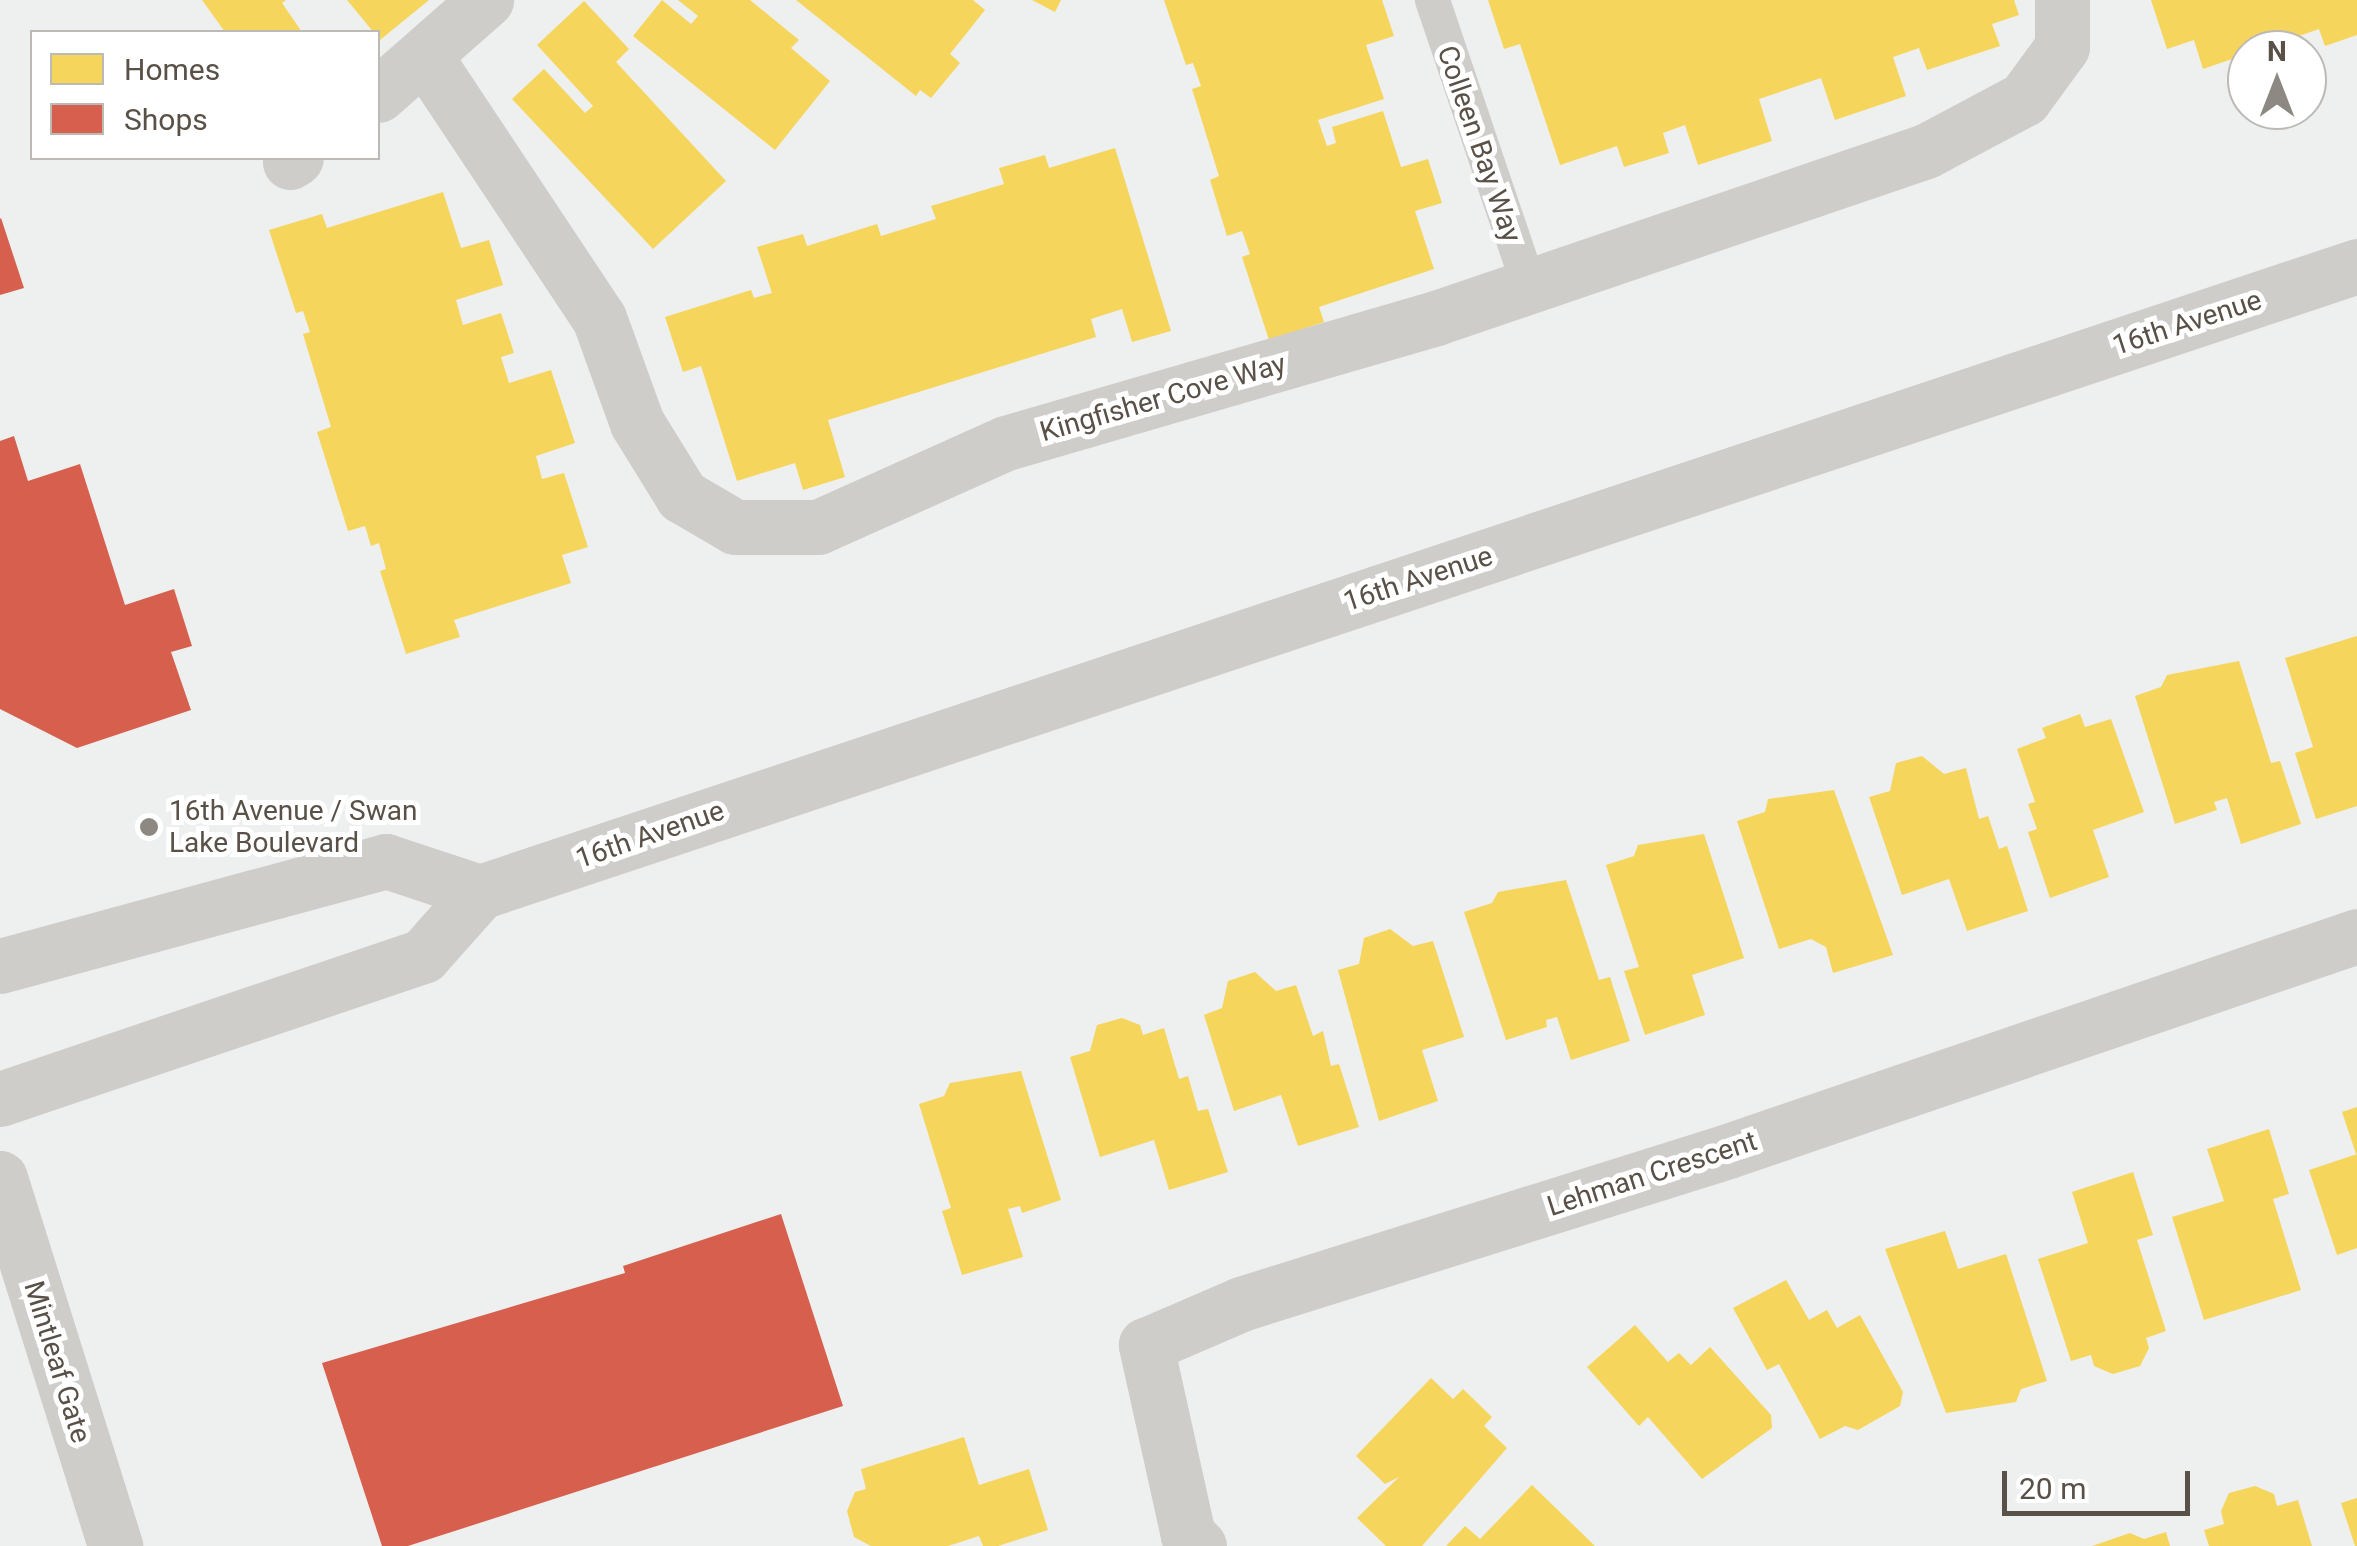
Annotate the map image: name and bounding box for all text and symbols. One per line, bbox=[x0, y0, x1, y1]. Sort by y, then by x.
legend bbox=[30, 30, 380, 160]
north arrow bbox=[2227, 30, 2327, 130]
text: N bbox=[2267, 35, 2287, 68]
street label: Colleen Bay Way bbox=[1430, 42, 1528, 246]
text: Homes bbox=[124, 52, 220, 87]
text: Shops bbox=[124, 102, 208, 137]
street label: 16th Avenue bbox=[2108, 283, 2266, 363]
street label: Kingfisher Cove Way bbox=[1036, 347, 1290, 449]
street label: 16th Avenue bbox=[1339, 539, 1497, 619]
place label: 16th Avenue / Swan Lake Boulevard bbox=[169, 794, 417, 860]
street label: 16th Avenue bbox=[571, 794, 729, 876]
marker: 16th Avenue / Swan Lake Boulevard bbox=[138, 816, 160, 838]
street label: Lehman Crescent bbox=[1543, 1124, 1761, 1224]
street label: Mintleaf Gate bbox=[16, 1277, 98, 1447]
scale bar bbox=[2007, 1451, 2194, 1513]
text: 20 m bbox=[2019, 1471, 2086, 1506]

